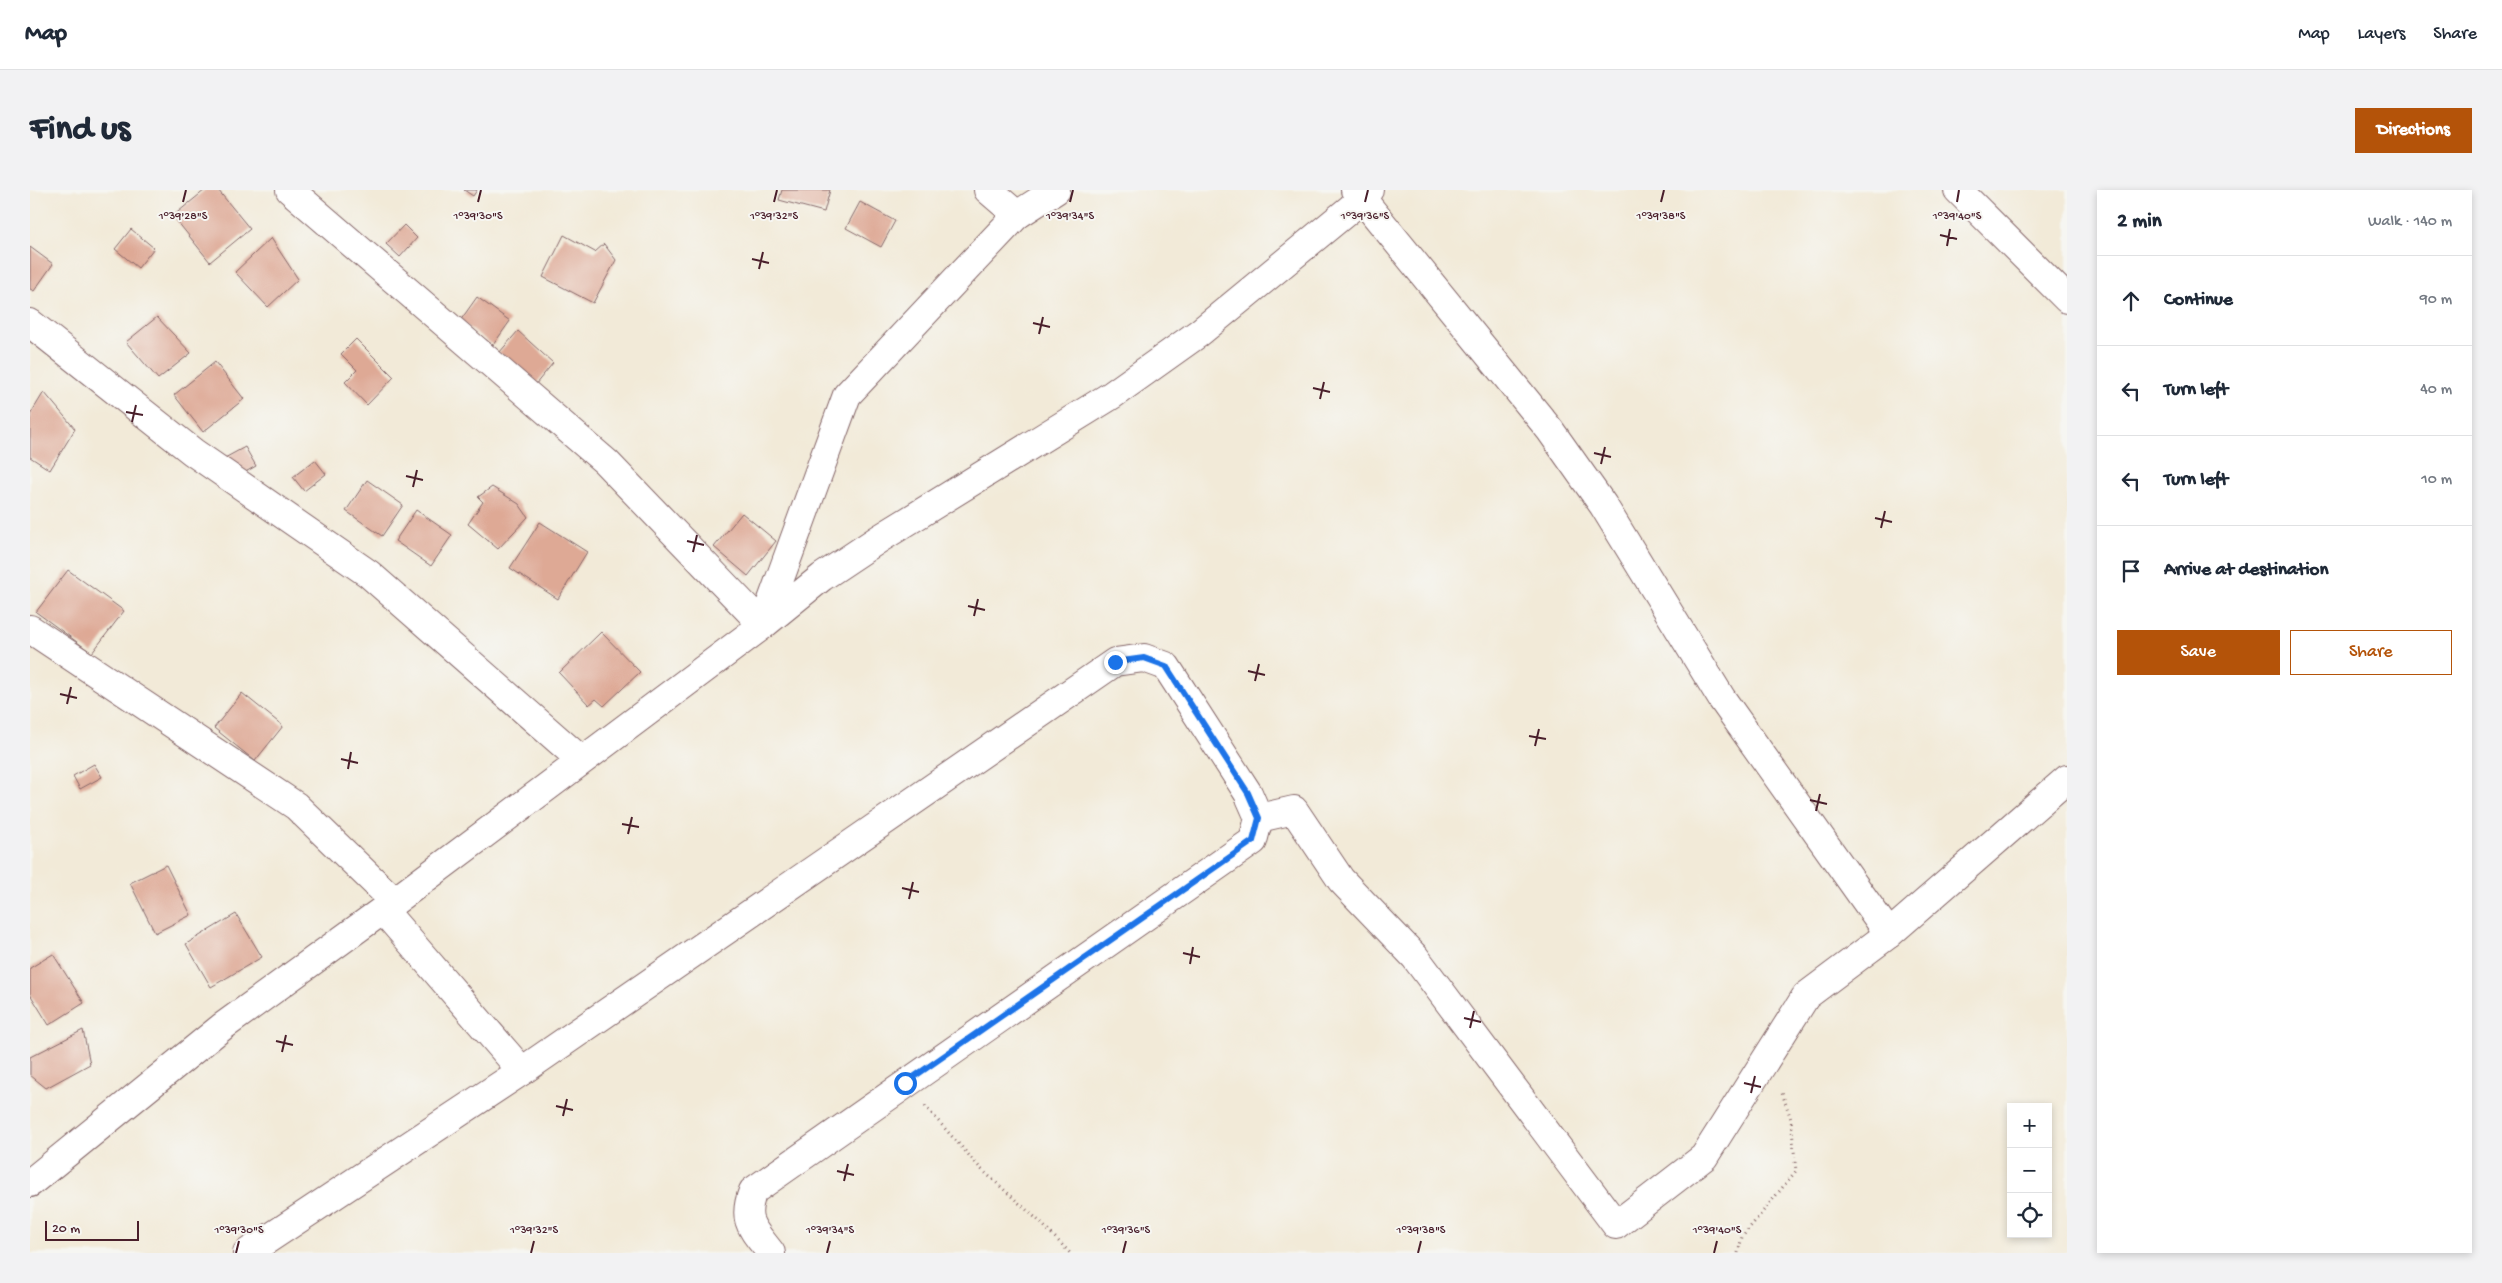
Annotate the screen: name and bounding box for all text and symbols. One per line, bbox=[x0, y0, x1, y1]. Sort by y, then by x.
text: Map bbox=[25, 20, 67, 49]
text: Map bbox=[2298, 24, 2330, 45]
text: Layers bbox=[2358, 24, 2405, 45]
text: Share bbox=[2433, 24, 2477, 45]
button: Directions bbox=[2355, 108, 2472, 153]
text: Find us bbox=[30, 110, 130, 151]
text: 1°39'28"S bbox=[158, 210, 208, 224]
text: 1°39'30"S bbox=[452, 210, 503, 224]
text: 1°39'32"S bbox=[749, 210, 799, 224]
text: 1°39'34"S bbox=[1045, 210, 1094, 224]
text: 1°39'36"S bbox=[1340, 210, 1390, 224]
text: 1°39'38"S bbox=[1636, 210, 1686, 224]
text: 1°39'40"S bbox=[1932, 210, 1982, 224]
text: 2 min bbox=[2117, 210, 2162, 235]
text: Walk · 140 m bbox=[2368, 213, 2452, 232]
icon: ahead bbox=[2117, 287, 2145, 315]
text: Continue bbox=[2164, 289, 2233, 312]
text: 90 m bbox=[2420, 291, 2452, 310]
icon: left bbox=[2117, 377, 2145, 405]
text: Turn left bbox=[2164, 379, 2228, 402]
text: 40 m bbox=[2420, 381, 2452, 400]
icon: left bbox=[2117, 467, 2145, 495]
text: Turn left bbox=[2164, 469, 2228, 492]
text: 10 m bbox=[2421, 471, 2452, 490]
icon: arrive bbox=[2117, 557, 2145, 585]
text: Arrive at destination bbox=[2164, 559, 2328, 582]
button: Save bbox=[2117, 630, 2280, 675]
button: Share bbox=[2290, 630, 2452, 675]
route end bbox=[1104, 651, 1127, 674]
route start bbox=[894, 1072, 917, 1095]
map controls bbox=[2007, 1103, 2052, 1238]
button: + bbox=[2007, 1103, 2052, 1148]
button: − bbox=[2007, 1148, 2052, 1193]
button: locate bbox=[2007, 1193, 2052, 1238]
scale bar bbox=[45, 1218, 139, 1241]
text: 20 m bbox=[52, 1221, 80, 1238]
text: 1°39'30"S bbox=[213, 1224, 264, 1238]
text: 1°39'32"S bbox=[509, 1224, 559, 1238]
text: 1°39'34"S bbox=[805, 1224, 854, 1238]
text: 1°39'36"S bbox=[1101, 1224, 1151, 1238]
text: 1°39'38"S bbox=[1396, 1224, 1446, 1238]
text: 1°39'40"S bbox=[1692, 1224, 1742, 1238]

